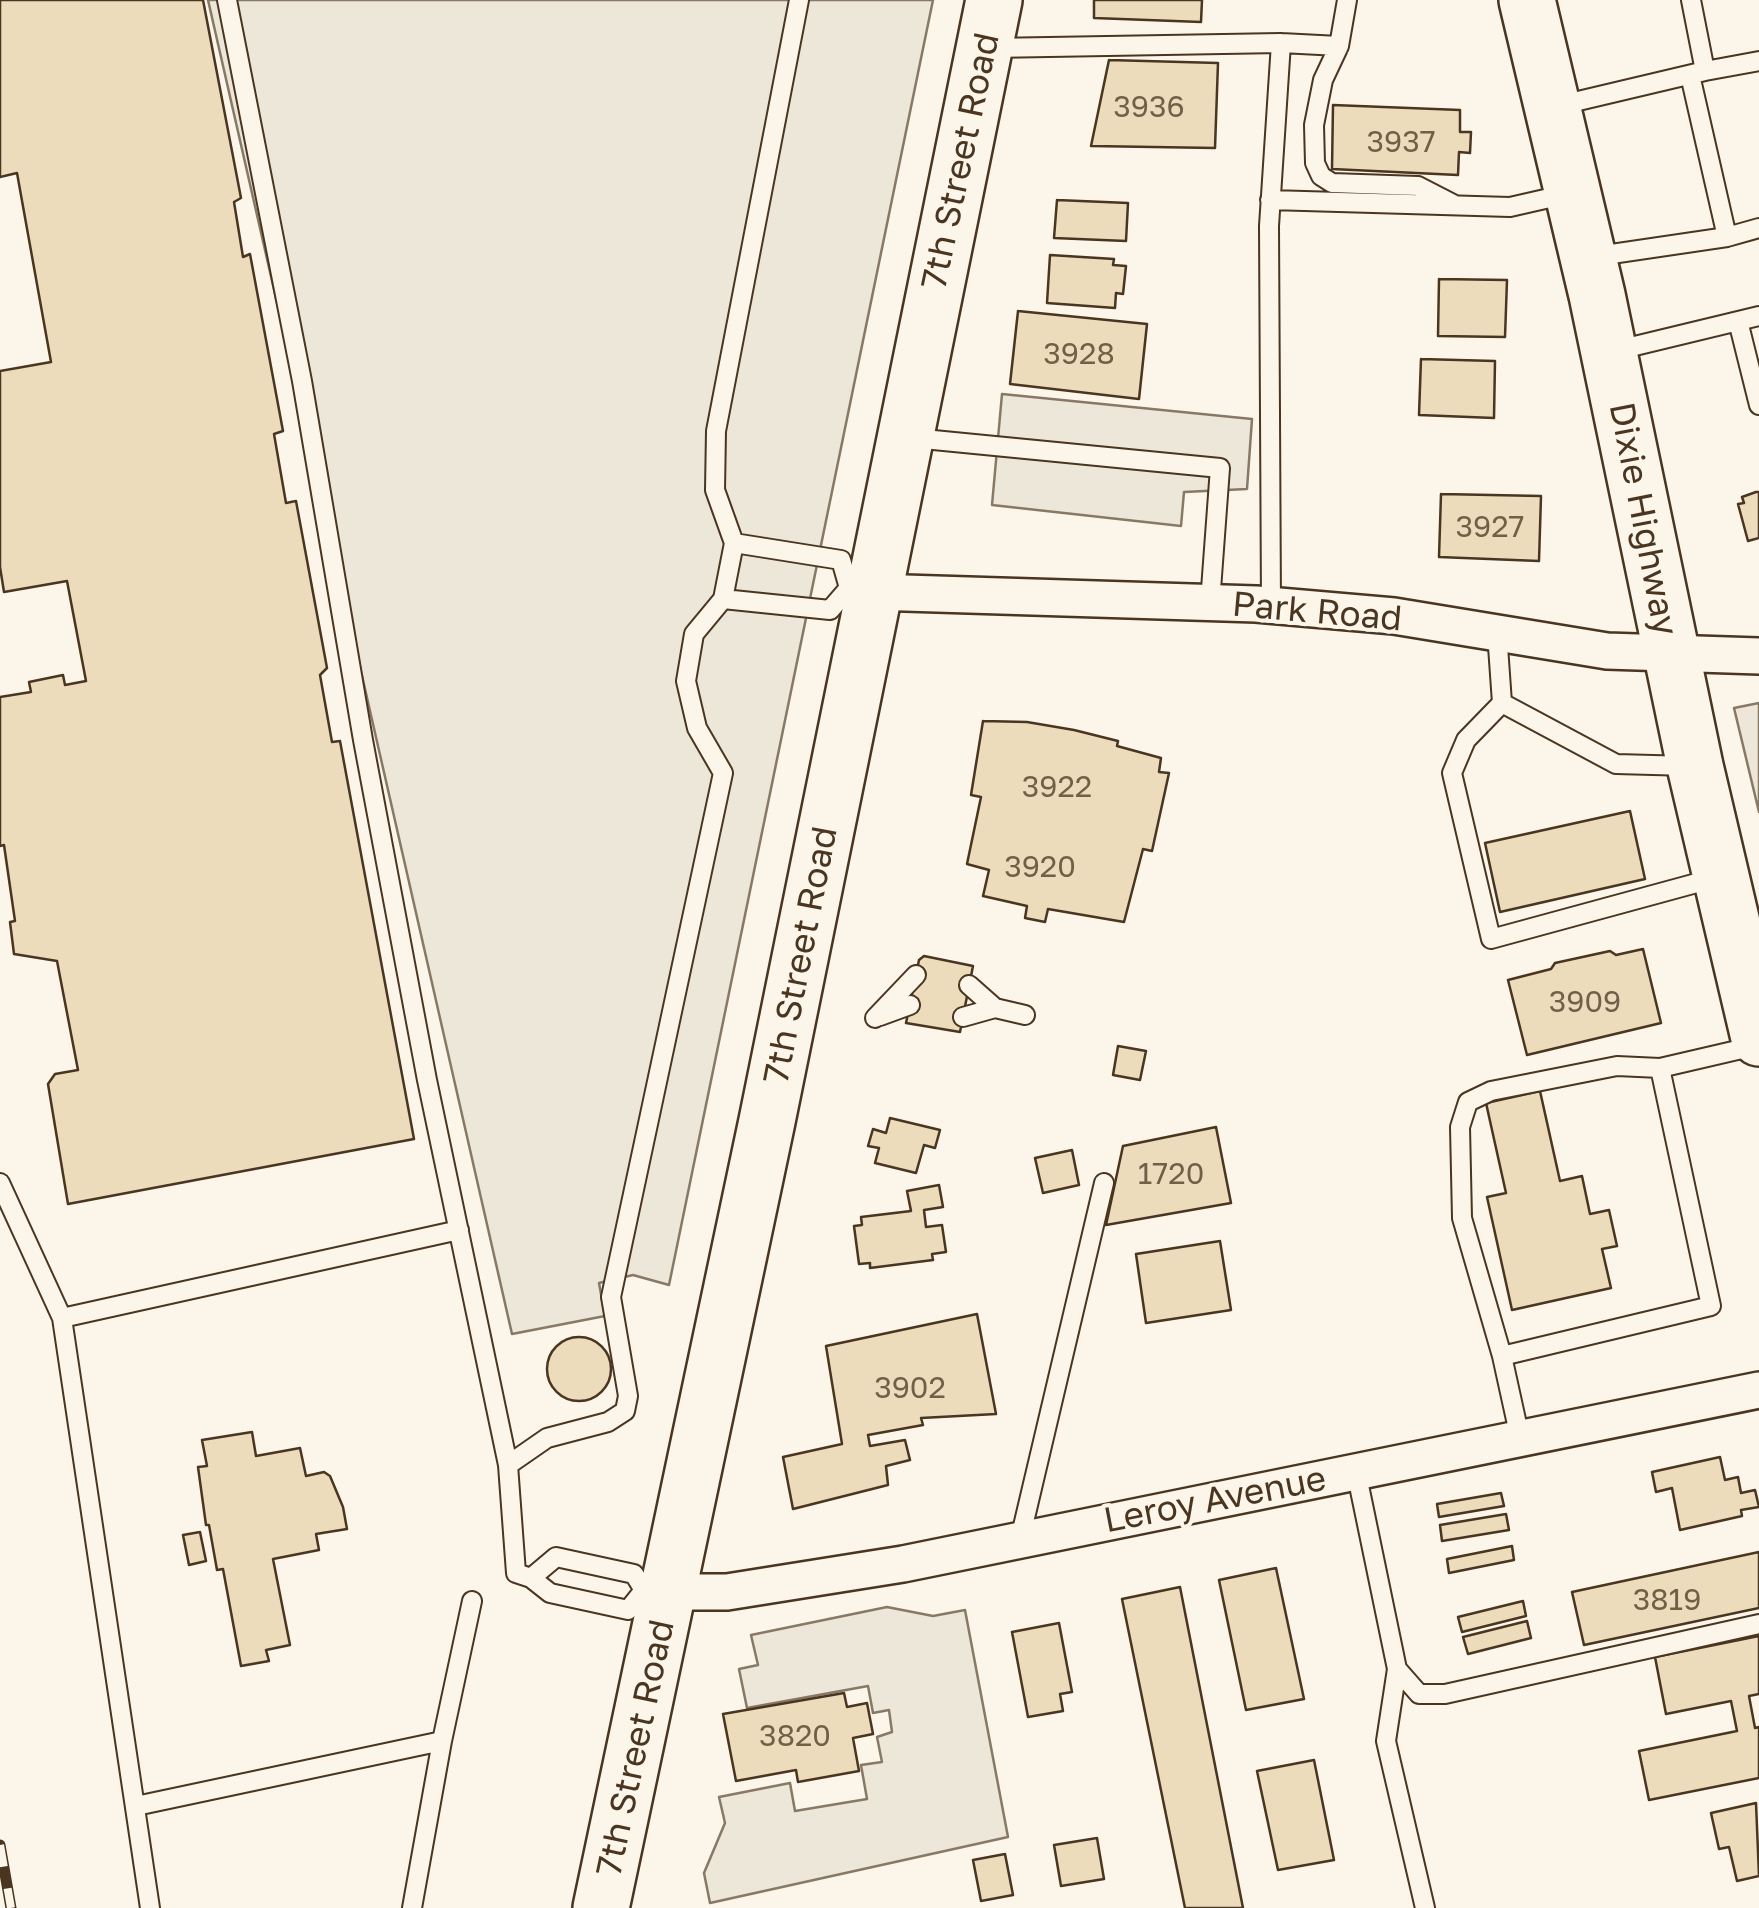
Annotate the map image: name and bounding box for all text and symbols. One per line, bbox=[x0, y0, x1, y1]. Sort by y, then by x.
street label: 7th Street Road bbox=[913, 29, 1009, 293]
house number: 3936 bbox=[1113, 89, 1185, 125]
house number: 3937 bbox=[1366, 124, 1436, 160]
house number: 3928 bbox=[1043, 336, 1115, 372]
street label: Dixie Highway bbox=[1600, 399, 1686, 639]
house number: 3927 bbox=[1456, 509, 1524, 545]
street label: Park Road bbox=[1230, 584, 1404, 640]
house number: 3922 bbox=[1022, 769, 1092, 805]
street label: 7th Street Road bbox=[755, 823, 847, 1087]
house number: 3920 bbox=[1004, 849, 1076, 885]
house number: 3909 bbox=[1549, 984, 1621, 1020]
house number: 1720 bbox=[1138, 1156, 1204, 1192]
house number: 3902 bbox=[874, 1370, 946, 1406]
street label: Leroy Avenue bbox=[1100, 1458, 1330, 1542]
house number: 3819 bbox=[1633, 1582, 1701, 1618]
street label: 7th Street Road bbox=[588, 1616, 684, 1880]
house number: 3820 bbox=[759, 1718, 831, 1754]

